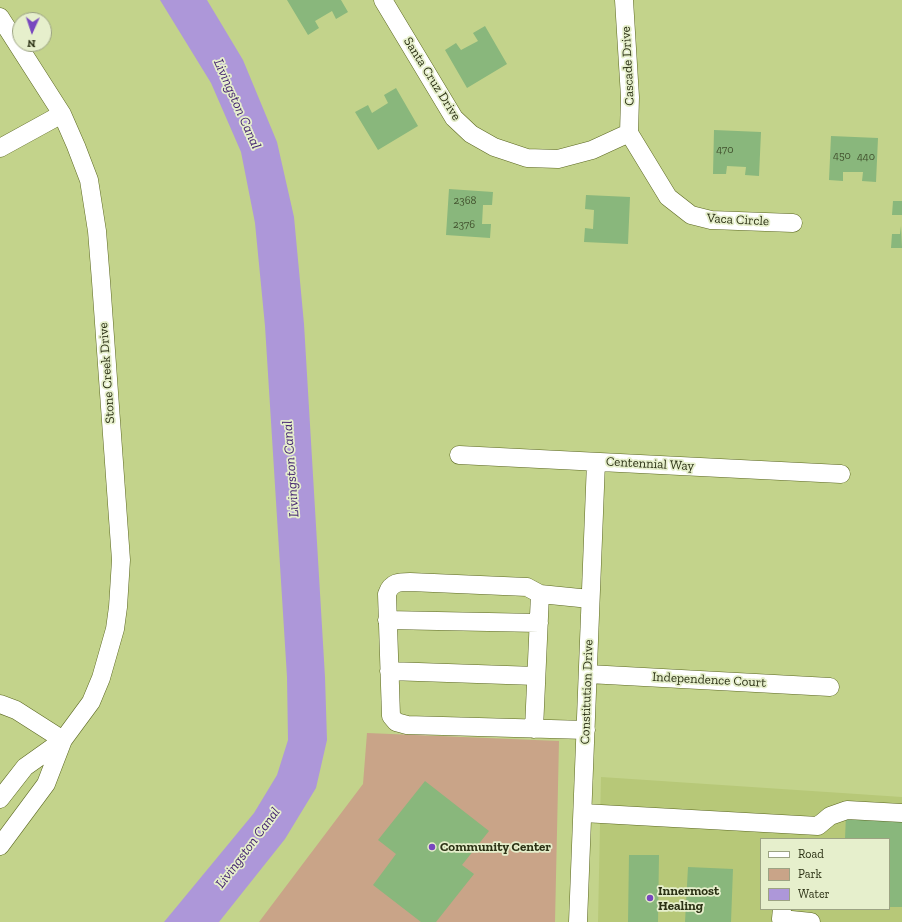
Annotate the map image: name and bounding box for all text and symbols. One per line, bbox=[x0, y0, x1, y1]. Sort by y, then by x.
north arrow bbox=[12, 12, 52, 52]
street label: Cascade Drive bbox=[618, 26, 638, 106]
street label: Santa Cruz Drive bbox=[400, 34, 464, 124]
text: N bbox=[27, 37, 36, 50]
water label: Livingston Canal bbox=[210, 56, 264, 152]
house number: 470 bbox=[716, 143, 734, 157]
house number: 450 bbox=[833, 149, 851, 163]
house number: 440 bbox=[857, 150, 875, 164]
house number: 2368 bbox=[454, 194, 476, 208]
street label: Vaca Circle bbox=[707, 211, 769, 229]
house number: 2376 bbox=[453, 218, 475, 232]
street label: Stone Creek Drive bbox=[96, 322, 118, 424]
water label: Livingston Canal bbox=[279, 420, 303, 518]
street label: Centennial Way bbox=[605, 454, 695, 474]
street label: Constitution Drive bbox=[577, 639, 597, 745]
street label: Independence Court bbox=[652, 669, 766, 691]
water label: Livingston Canal bbox=[212, 804, 284, 892]
legend bbox=[760, 838, 890, 910]
place label: Community Center bbox=[440, 839, 551, 855]
marker: Community Center bbox=[427, 842, 437, 852]
text: Road bbox=[798, 847, 824, 861]
text: Park bbox=[798, 867, 822, 881]
place label: Innermost Healing bbox=[658, 883, 719, 914]
text: Water bbox=[798, 887, 830, 901]
marker: Innermost Healing bbox=[645, 893, 655, 903]

